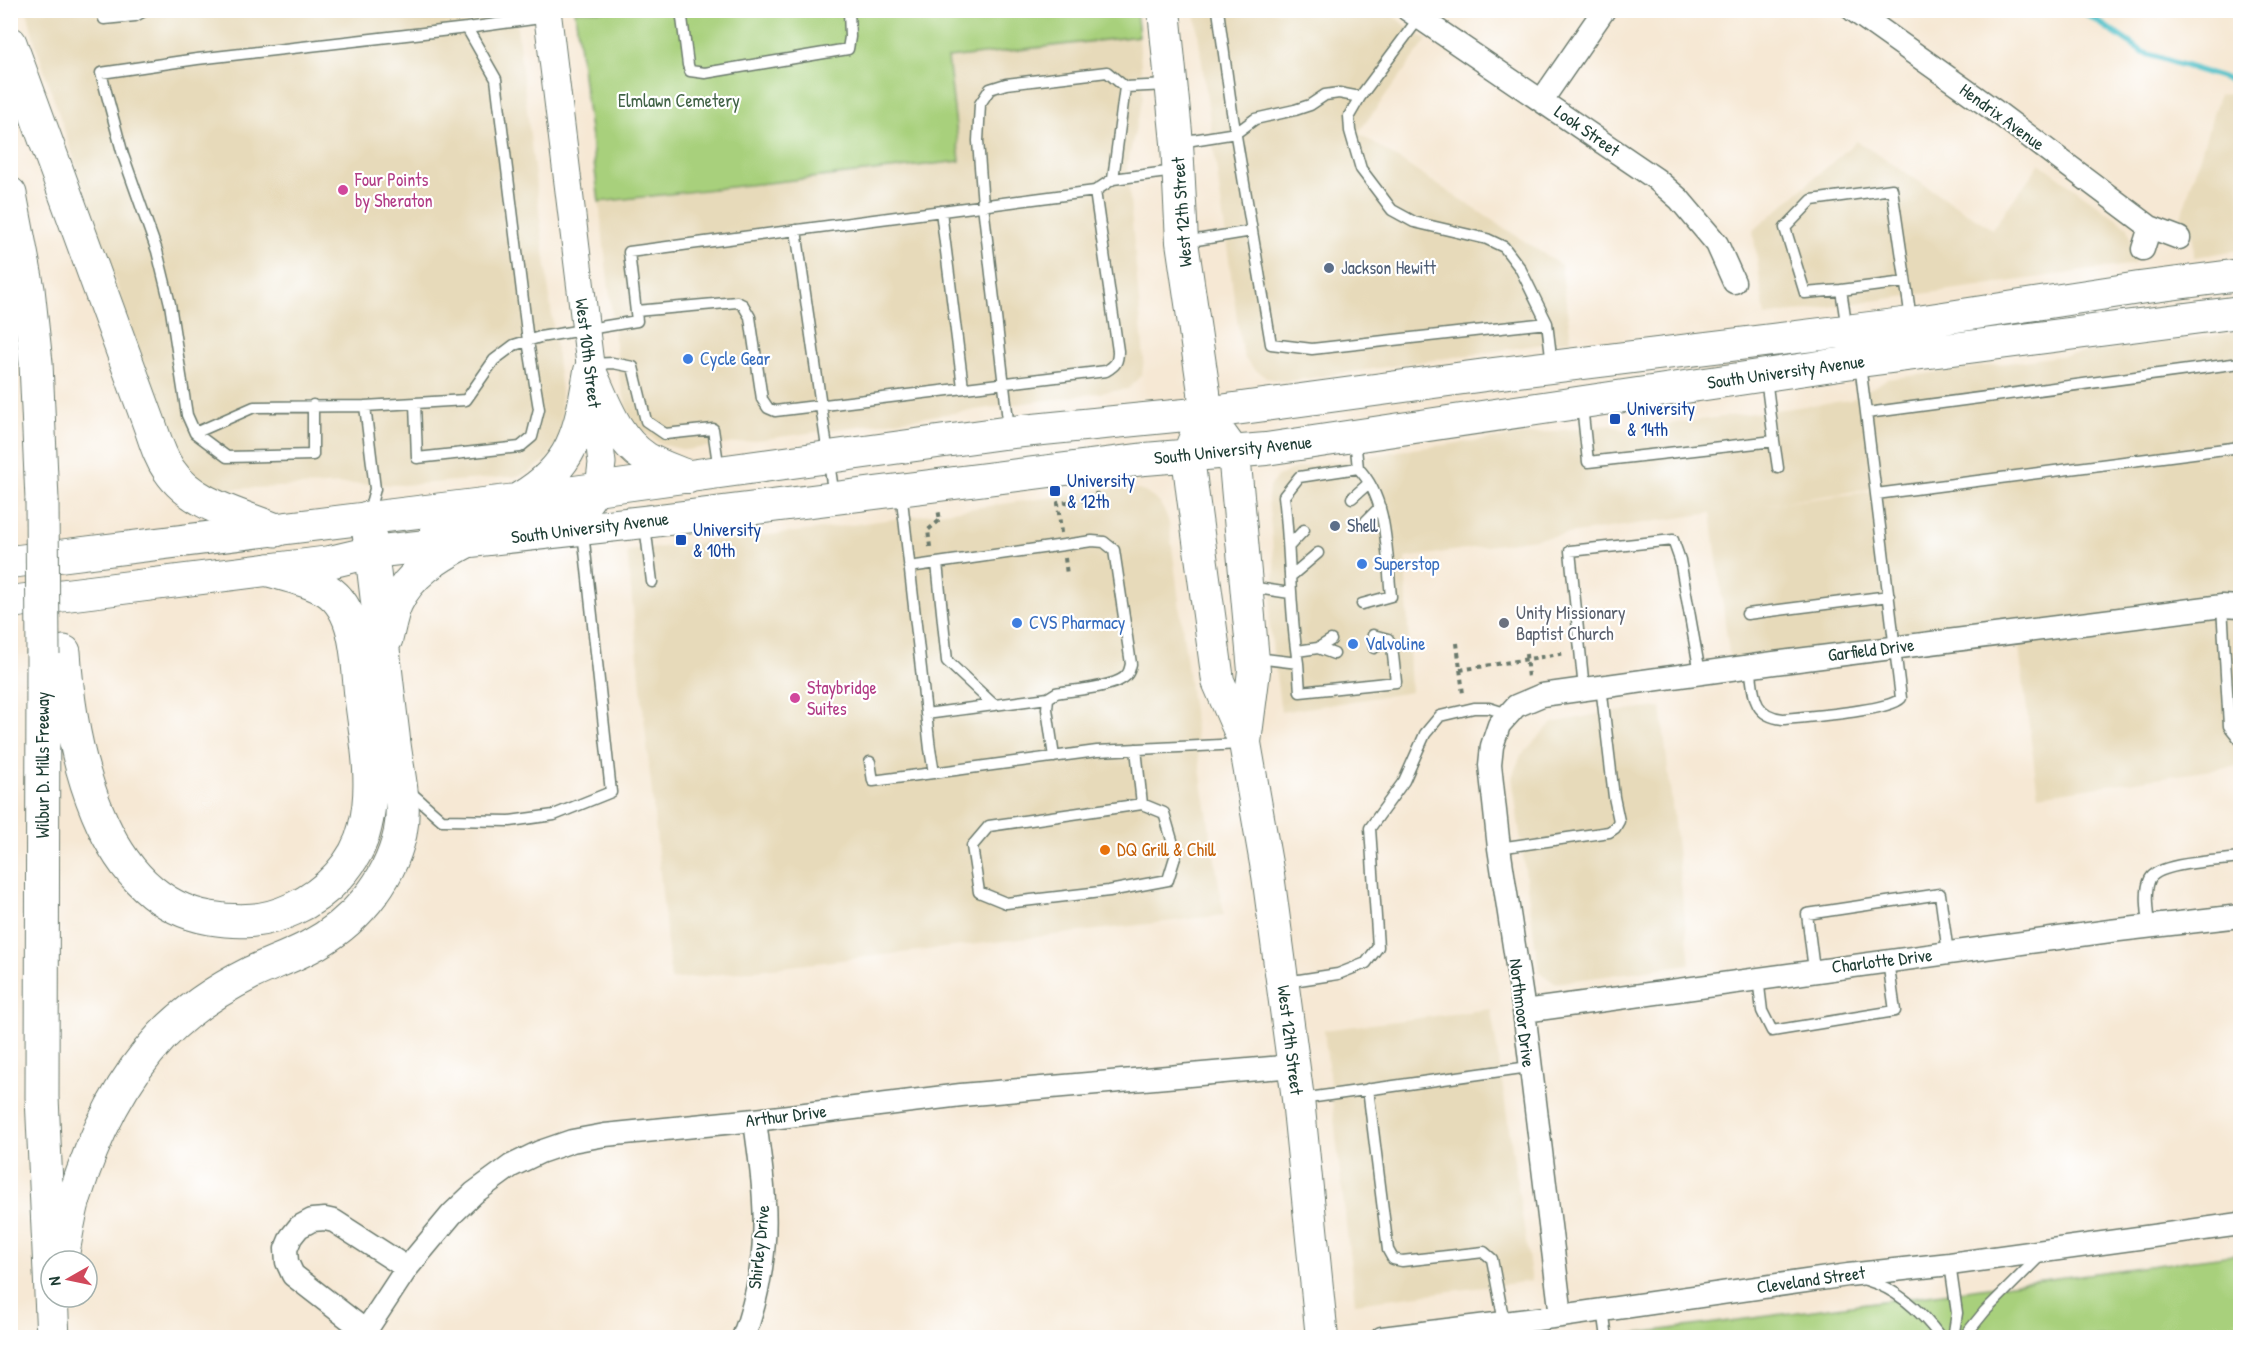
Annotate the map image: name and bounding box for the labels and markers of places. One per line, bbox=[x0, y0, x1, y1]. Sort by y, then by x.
place label: Four Points by Sheraton bbox=[354, 167, 433, 213]
marker: Four Points by Sheraton bbox=[336, 183, 350, 197]
place label: Jackson Hewitt bbox=[1341, 255, 1437, 280]
marker: Jackson Hewitt bbox=[1322, 261, 1336, 275]
place label: Cycle Gear bbox=[700, 346, 770, 371]
marker: Cycle Gear bbox=[681, 352, 695, 366]
place label: University & 14th bbox=[1627, 396, 1696, 442]
marker: University & 14th bbox=[1608, 412, 1622, 426]
place label: University & 12th bbox=[1067, 468, 1136, 514]
marker: University & 12th bbox=[1048, 484, 1062, 498]
place label: Shell bbox=[1347, 513, 1378, 538]
place label: University & 10th bbox=[693, 517, 762, 563]
marker: Shell bbox=[1328, 519, 1342, 533]
marker: University & 10th bbox=[674, 533, 688, 547]
place label: Superstop bbox=[1374, 551, 1440, 576]
marker: Superstop bbox=[1355, 557, 1369, 571]
place label: Unity Missionary Baptist Church bbox=[1516, 600, 1626, 646]
place label: CVS Pharmacy bbox=[1029, 610, 1126, 635]
marker: CVS Pharmacy bbox=[1010, 616, 1024, 630]
marker: Unity Missionary Baptist Church bbox=[1497, 616, 1511, 630]
place label: Valvoline bbox=[1365, 631, 1426, 656]
marker: Valvoline bbox=[1346, 637, 1360, 651]
place label: Staybridge Suites bbox=[807, 675, 877, 721]
marker: Staybridge Suites bbox=[788, 691, 802, 705]
place label: DQ Grill & Chill bbox=[1117, 837, 1216, 862]
marker: DQ Grill & Chill bbox=[1098, 843, 1112, 857]

